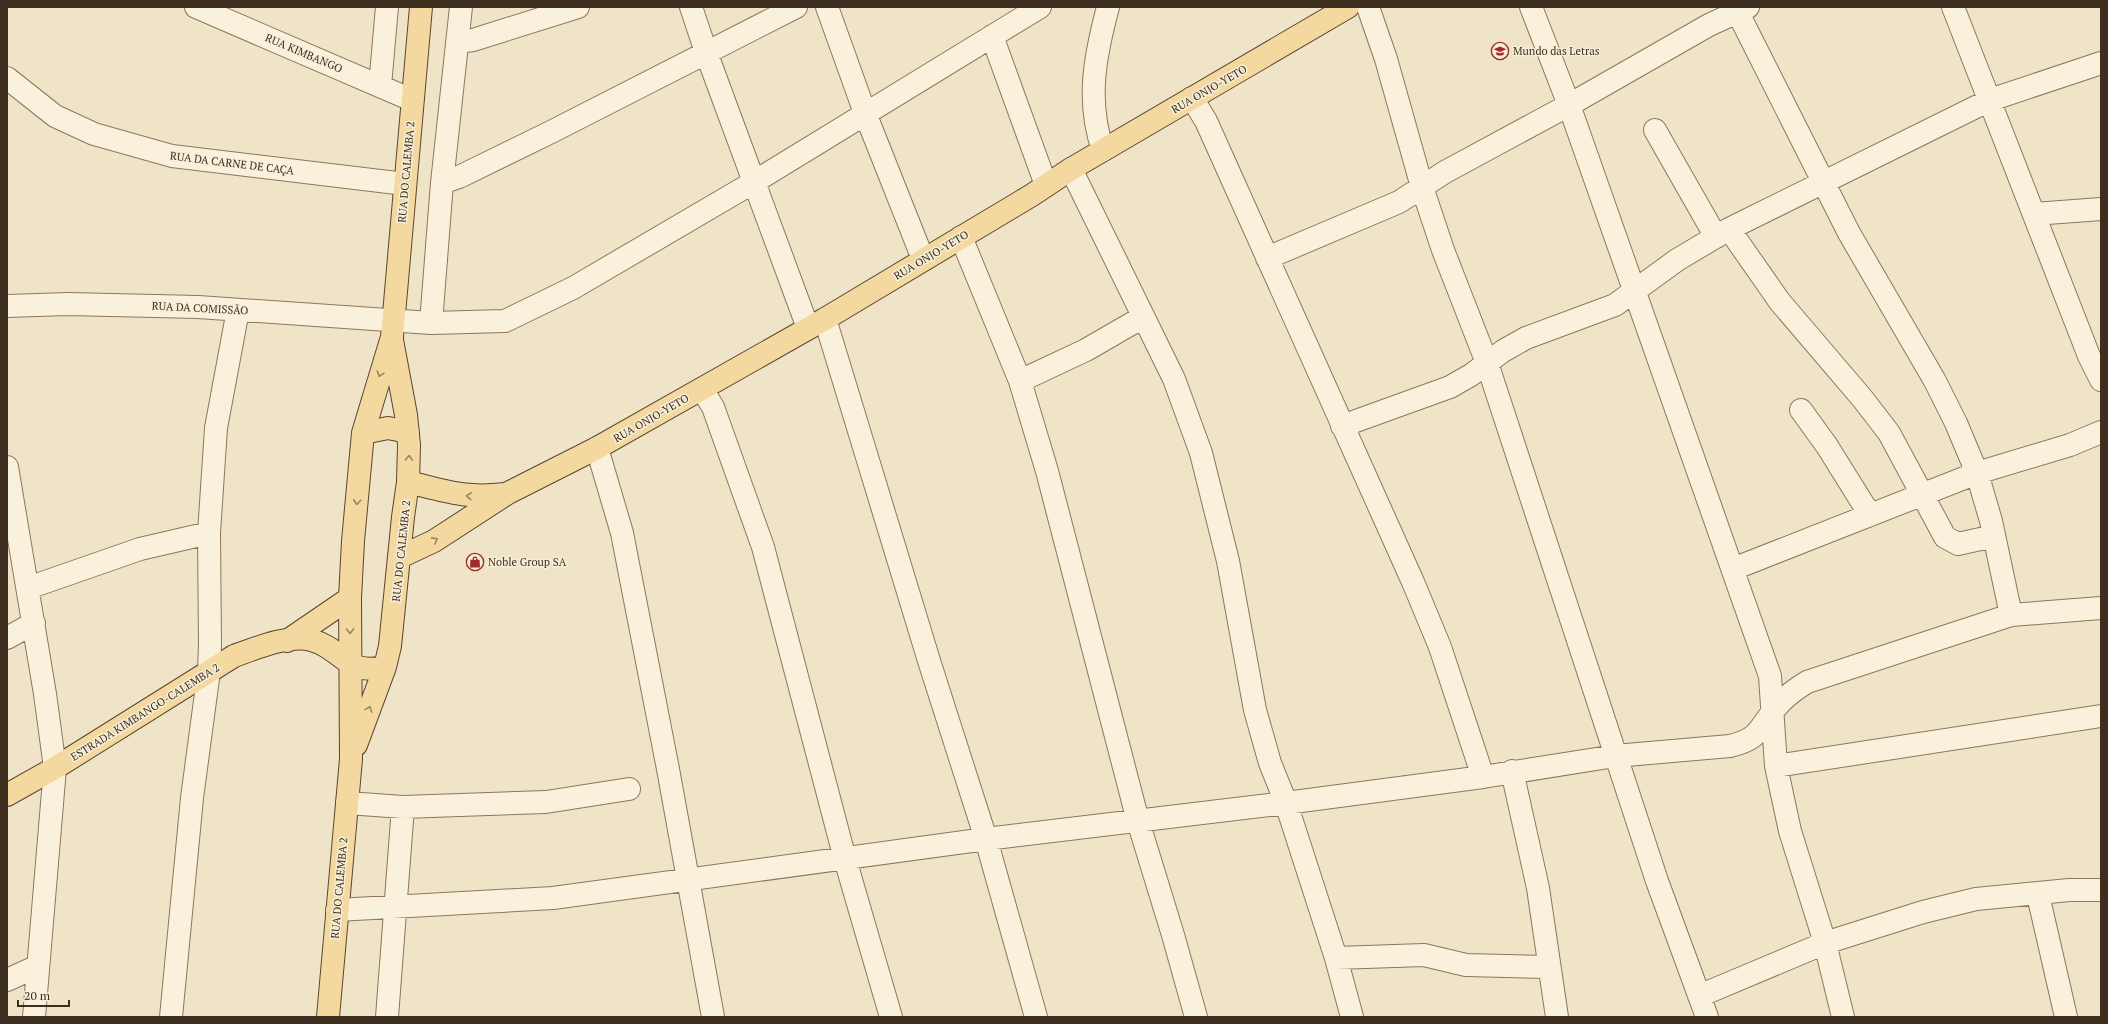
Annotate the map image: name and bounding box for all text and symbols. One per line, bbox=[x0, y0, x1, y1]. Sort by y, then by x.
street label: RUA KIMBANGO bbox=[263, 30, 345, 76]
school or university icon: Mundo das Letras bbox=[1490, 41, 1510, 61]
place label: Mundo das Letras bbox=[1513, 44, 1600, 58]
street label: RUA ONJO-YETO bbox=[1169, 62, 1249, 116]
street label: RUA DO CALEMBA 2 bbox=[395, 121, 417, 223]
street label: RUA DA CARNE DE CAÇA bbox=[169, 148, 295, 178]
street label: RUA ONJO-YETO bbox=[891, 227, 971, 283]
street label: RUA DA COMISSÃO bbox=[151, 298, 249, 318]
one-way arrow bbox=[376, 371, 385, 378]
street label: RUA ONJO-YETO bbox=[611, 391, 691, 445]
one-way arrow bbox=[405, 455, 413, 461]
one-way arrow bbox=[466, 492, 472, 501]
one-way arrow bbox=[352, 498, 361, 505]
street label: RUA DO CALEMBA 2 bbox=[389, 499, 413, 602]
one-way arrow bbox=[431, 537, 439, 545]
shop icon: Noble Group SA bbox=[465, 552, 485, 572]
place label: Noble Group SA bbox=[488, 555, 567, 569]
one-way arrow bbox=[346, 628, 355, 634]
street label: ESTRADA KIMBANGO-CALEMBA 2 bbox=[68, 660, 222, 764]
one-way arrow bbox=[365, 706, 373, 713]
street label: RUA DO CALEMBA 2 bbox=[328, 837, 350, 939]
scale bar bbox=[18, 982, 69, 1008]
text: 20 m bbox=[24, 988, 51, 1003]

